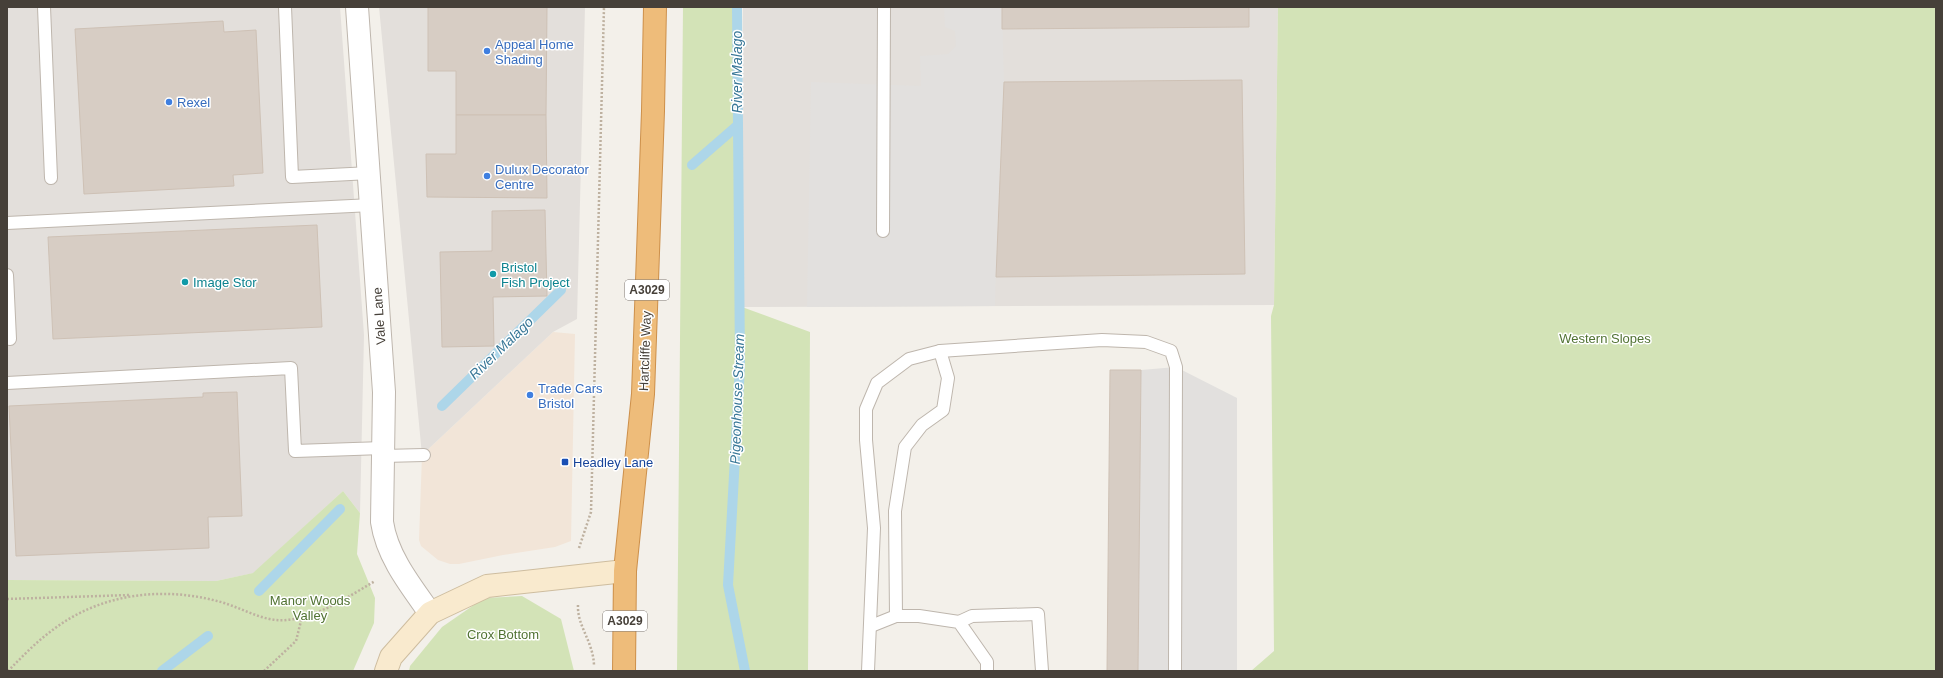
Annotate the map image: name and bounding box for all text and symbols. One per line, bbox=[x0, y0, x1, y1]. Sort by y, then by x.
water label: River Malago bbox=[729, 31, 745, 113]
place label: Appeal Home Shading bbox=[495, 37, 574, 67]
marker: Appeal Home Shading bbox=[482, 46, 492, 56]
place label: Rexel bbox=[177, 95, 210, 110]
marker: Rexel bbox=[164, 97, 174, 107]
place label: Dulux Decorator Centre bbox=[495, 162, 590, 192]
marker: Dulux Decorator Centre bbox=[482, 171, 492, 181]
place label: Bristol Fish Project bbox=[501, 260, 570, 290]
marker: Bristol Fish Project bbox=[488, 269, 498, 279]
place label: Image Stor bbox=[193, 275, 257, 290]
marker: Image Stor bbox=[180, 277, 190, 287]
road number: A3029 bbox=[625, 280, 669, 300]
street label: Vale Lane bbox=[370, 287, 388, 345]
street label: Hartcliffe Way bbox=[636, 310, 654, 391]
water label: River Malago bbox=[466, 313, 536, 382]
park label: Western Slopes bbox=[1559, 331, 1651, 346]
water label: Pigeonhouse Stream bbox=[727, 333, 747, 465]
place label: Trade Cars Bristol bbox=[538, 381, 603, 411]
marker: Trade Cars Bristol bbox=[525, 390, 535, 400]
place label: Headley Lane bbox=[573, 455, 653, 470]
marker: Headley Lane bbox=[560, 457, 570, 467]
park label: Manor Woods Valley bbox=[270, 593, 351, 623]
road number: A3029 bbox=[603, 611, 647, 631]
park label: Crox Bottom bbox=[467, 627, 539, 642]

